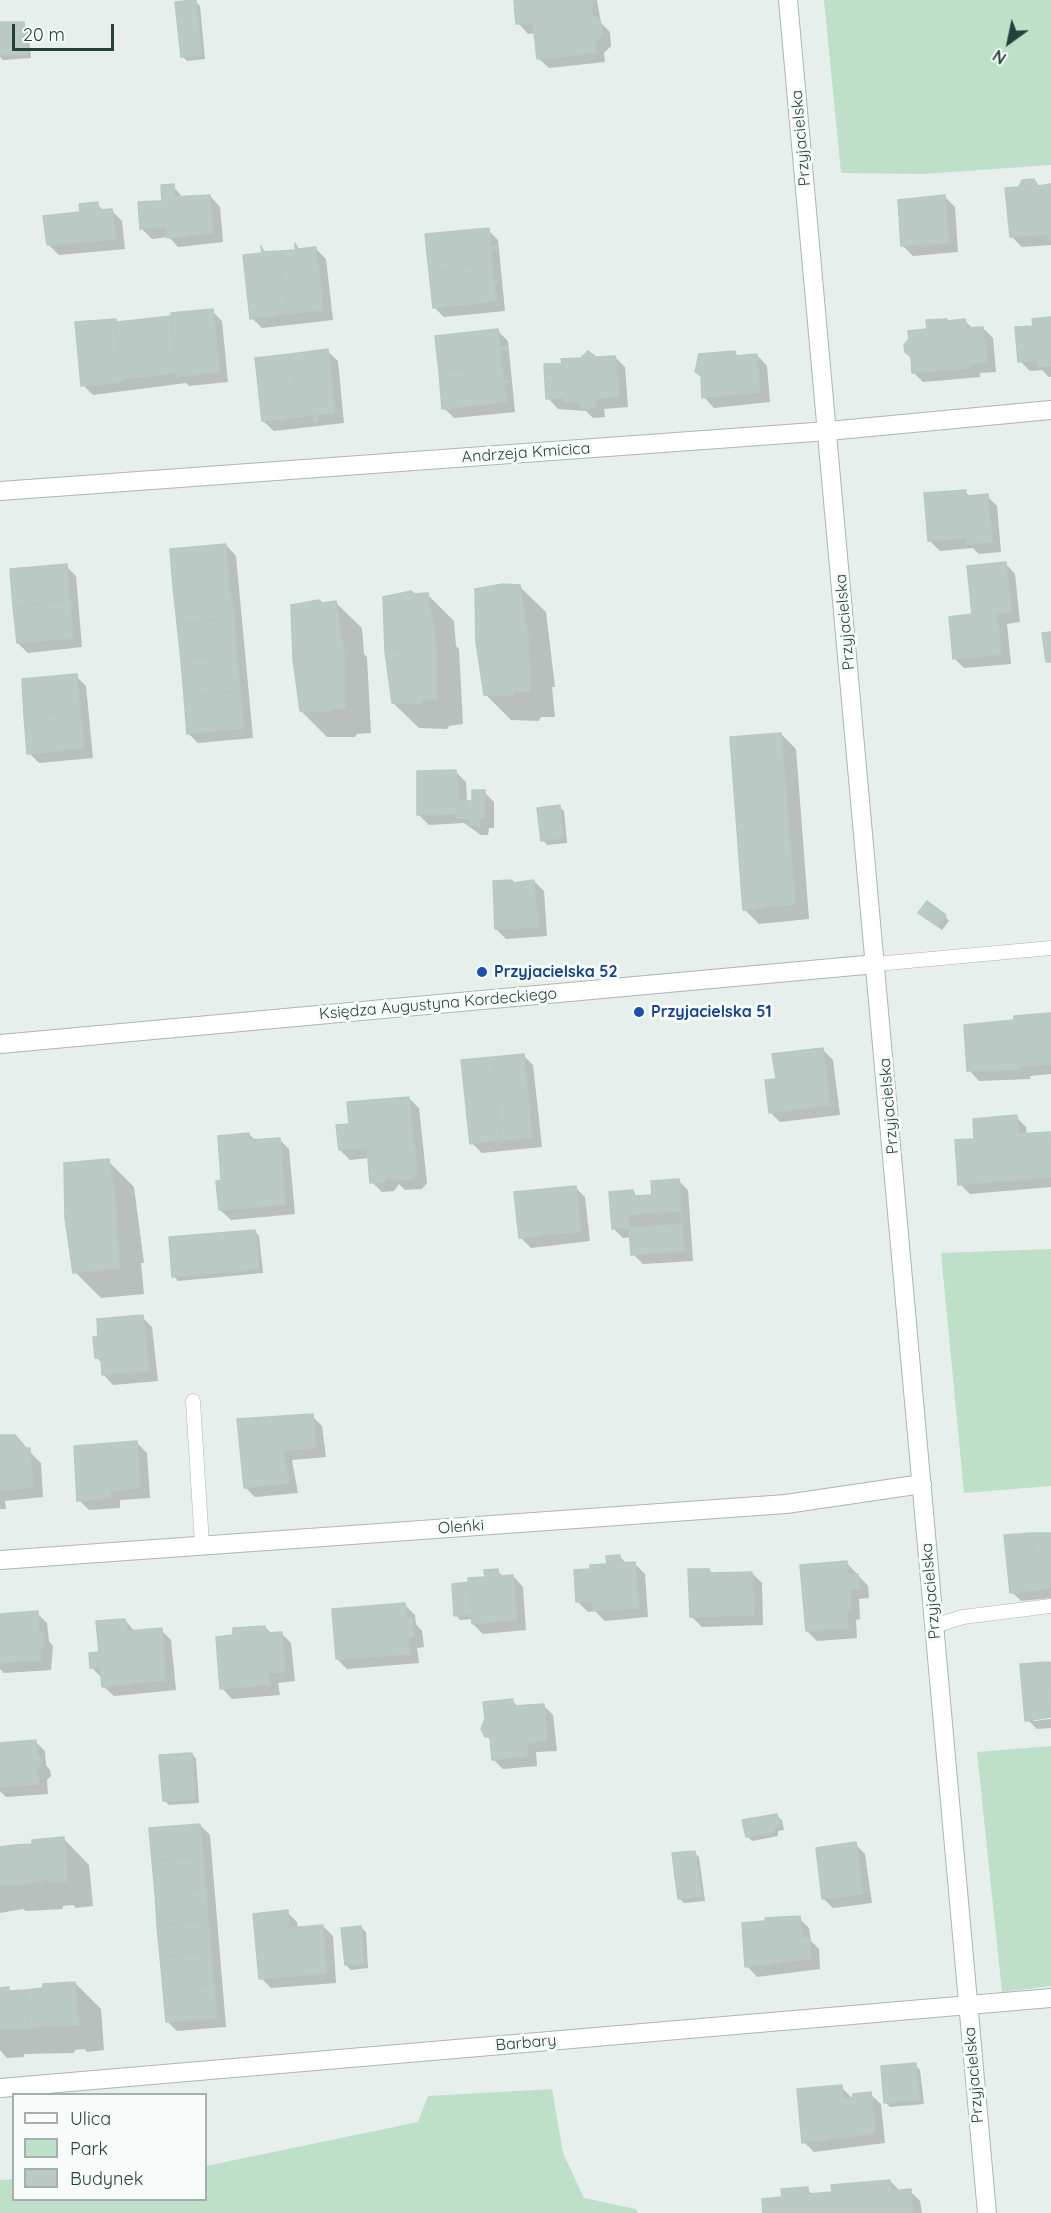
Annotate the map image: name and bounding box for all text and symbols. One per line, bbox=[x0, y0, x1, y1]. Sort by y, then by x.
scale bar bbox=[15, 12, 117, 50]
north arrow bbox=[979, 12, 1039, 72]
text: 20 m bbox=[23, 23, 65, 46]
text: N bbox=[989, 46, 1010, 69]
street label: Przyjacielska bbox=[787, 89, 815, 187]
street label: Andrzeja Kmicica bbox=[461, 439, 591, 467]
street label: Przyjacielska bbox=[831, 573, 859, 671]
place label: Przyjacielska 52 bbox=[494, 962, 618, 982]
marker: Przyjacielska 52 bbox=[475, 965, 489, 979]
street label: Księdza Augustyna Kordeckiego bbox=[318, 984, 558, 1024]
place label: Przyjacielska 51 bbox=[651, 1002, 772, 1022]
marker: Przyjacielska 51 bbox=[632, 1005, 646, 1019]
street label: Przyjacielska bbox=[875, 1057, 903, 1155]
street label: Oleńki bbox=[437, 1516, 485, 1538]
street label: Przyjacielska bbox=[917, 1542, 945, 1640]
street label: Przyjacielska bbox=[960, 2026, 988, 2124]
street label: Barbary bbox=[495, 2031, 557, 2055]
legend bbox=[12, 2093, 207, 2201]
text: Ulica bbox=[70, 2107, 111, 2130]
text: Park bbox=[70, 2137, 108, 2160]
text: Budynek bbox=[70, 2167, 143, 2190]

